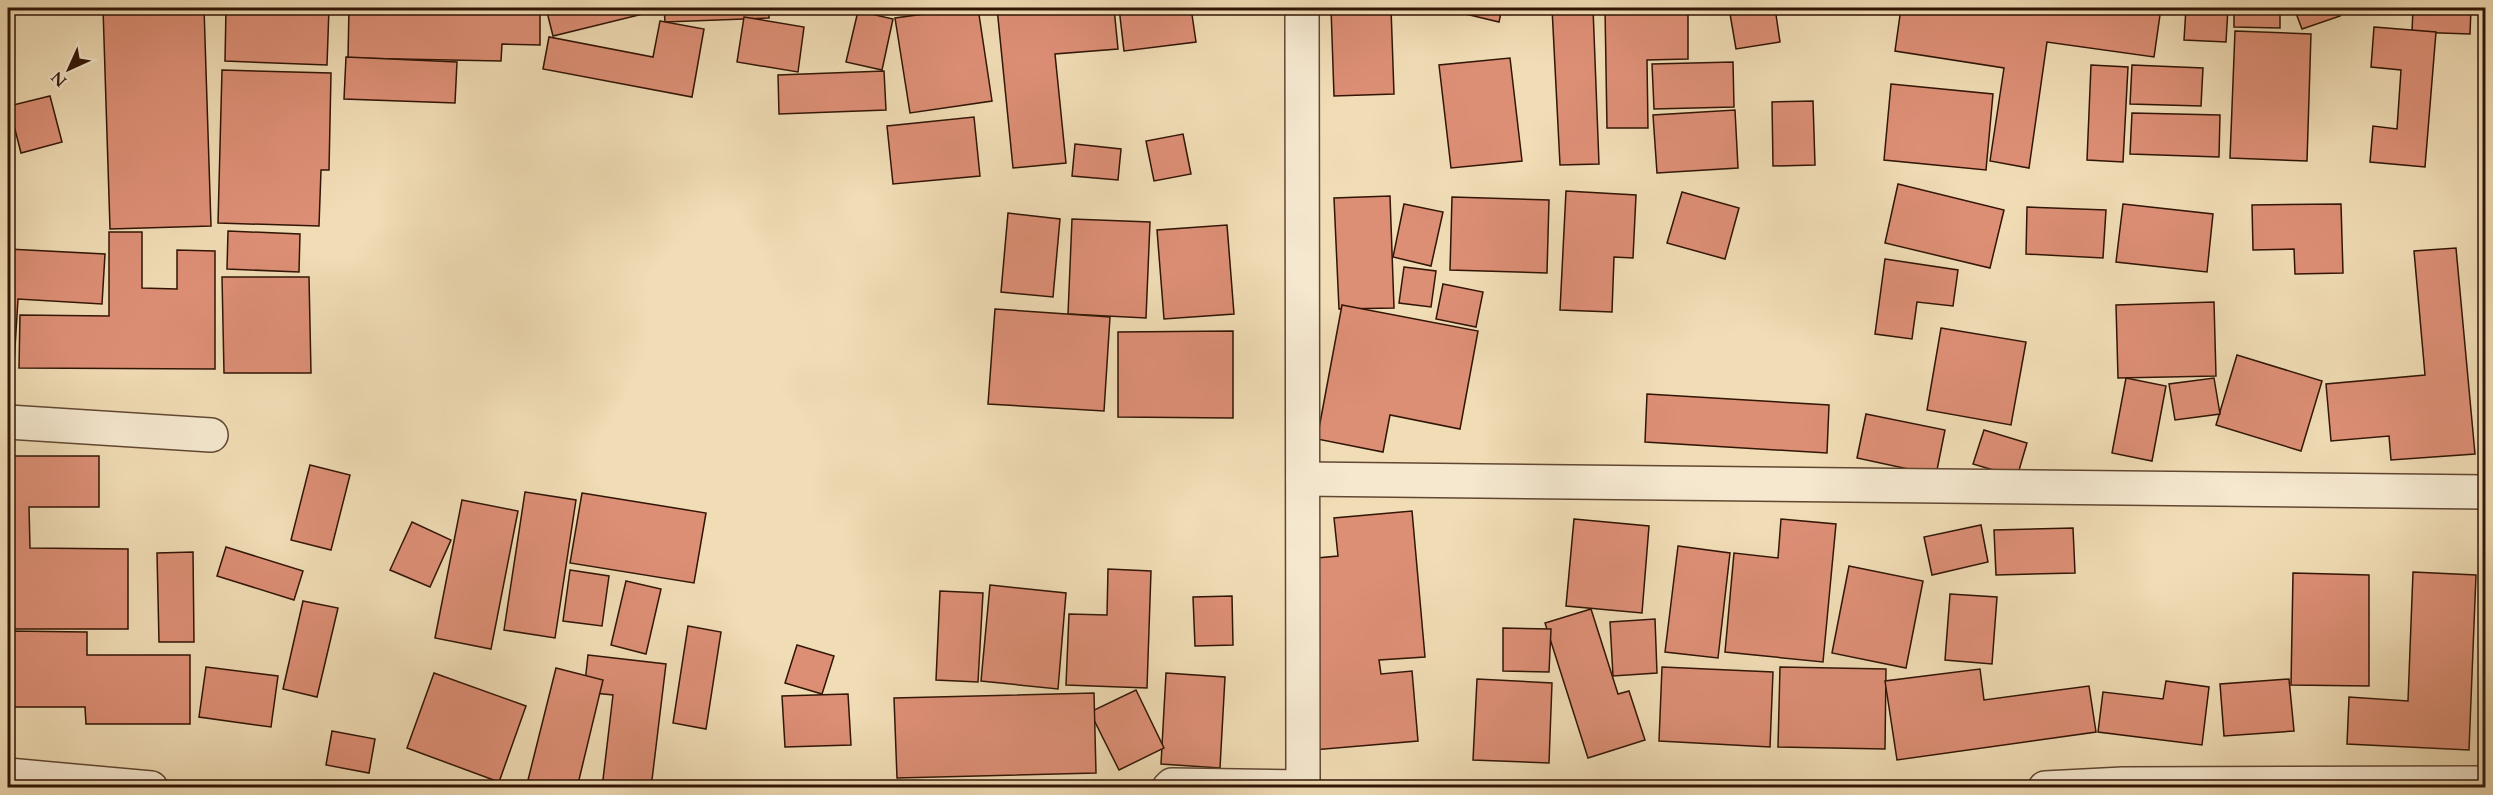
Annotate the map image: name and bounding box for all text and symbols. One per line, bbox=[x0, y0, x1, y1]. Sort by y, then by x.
north arrow bbox=[39, 39, 99, 99]
text: N bbox=[46, 66, 72, 92]

